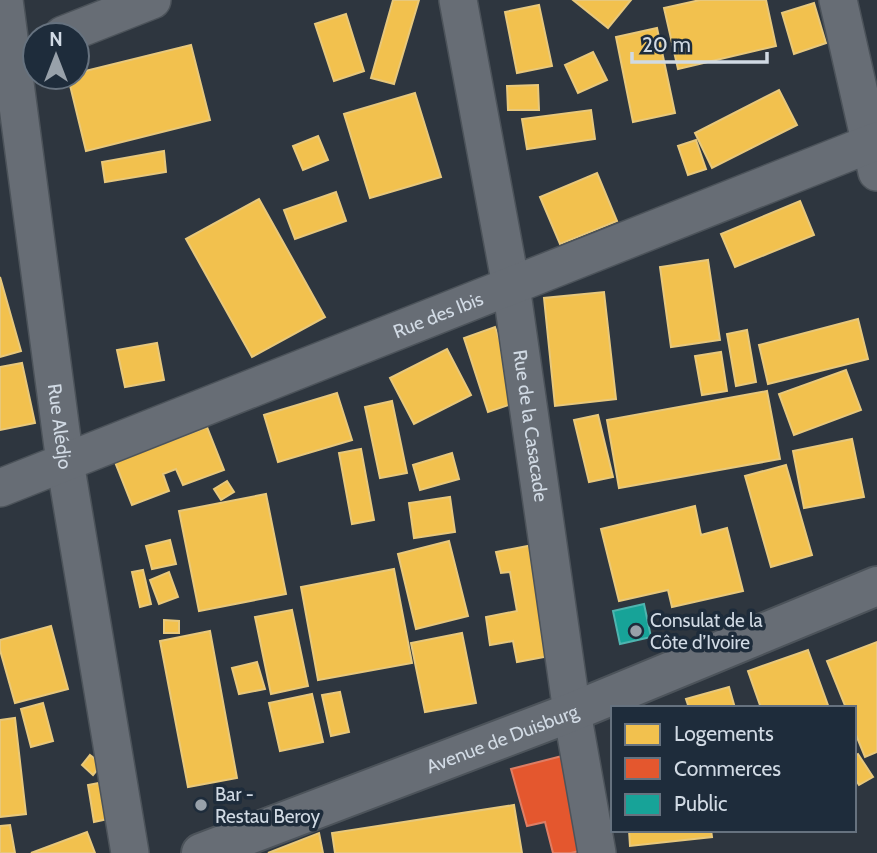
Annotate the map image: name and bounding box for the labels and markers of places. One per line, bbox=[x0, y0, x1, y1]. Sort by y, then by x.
place label: Consulat de la Côte d’Ivoire bbox=[650, 609, 763, 654]
marker: Consulat de la Côte d’Ivoire bbox=[628, 623, 644, 639]
place label: Bar - Restau Beroy bbox=[215, 783, 321, 828]
marker: Bar - Restau Beroy bbox=[193, 797, 209, 813]

